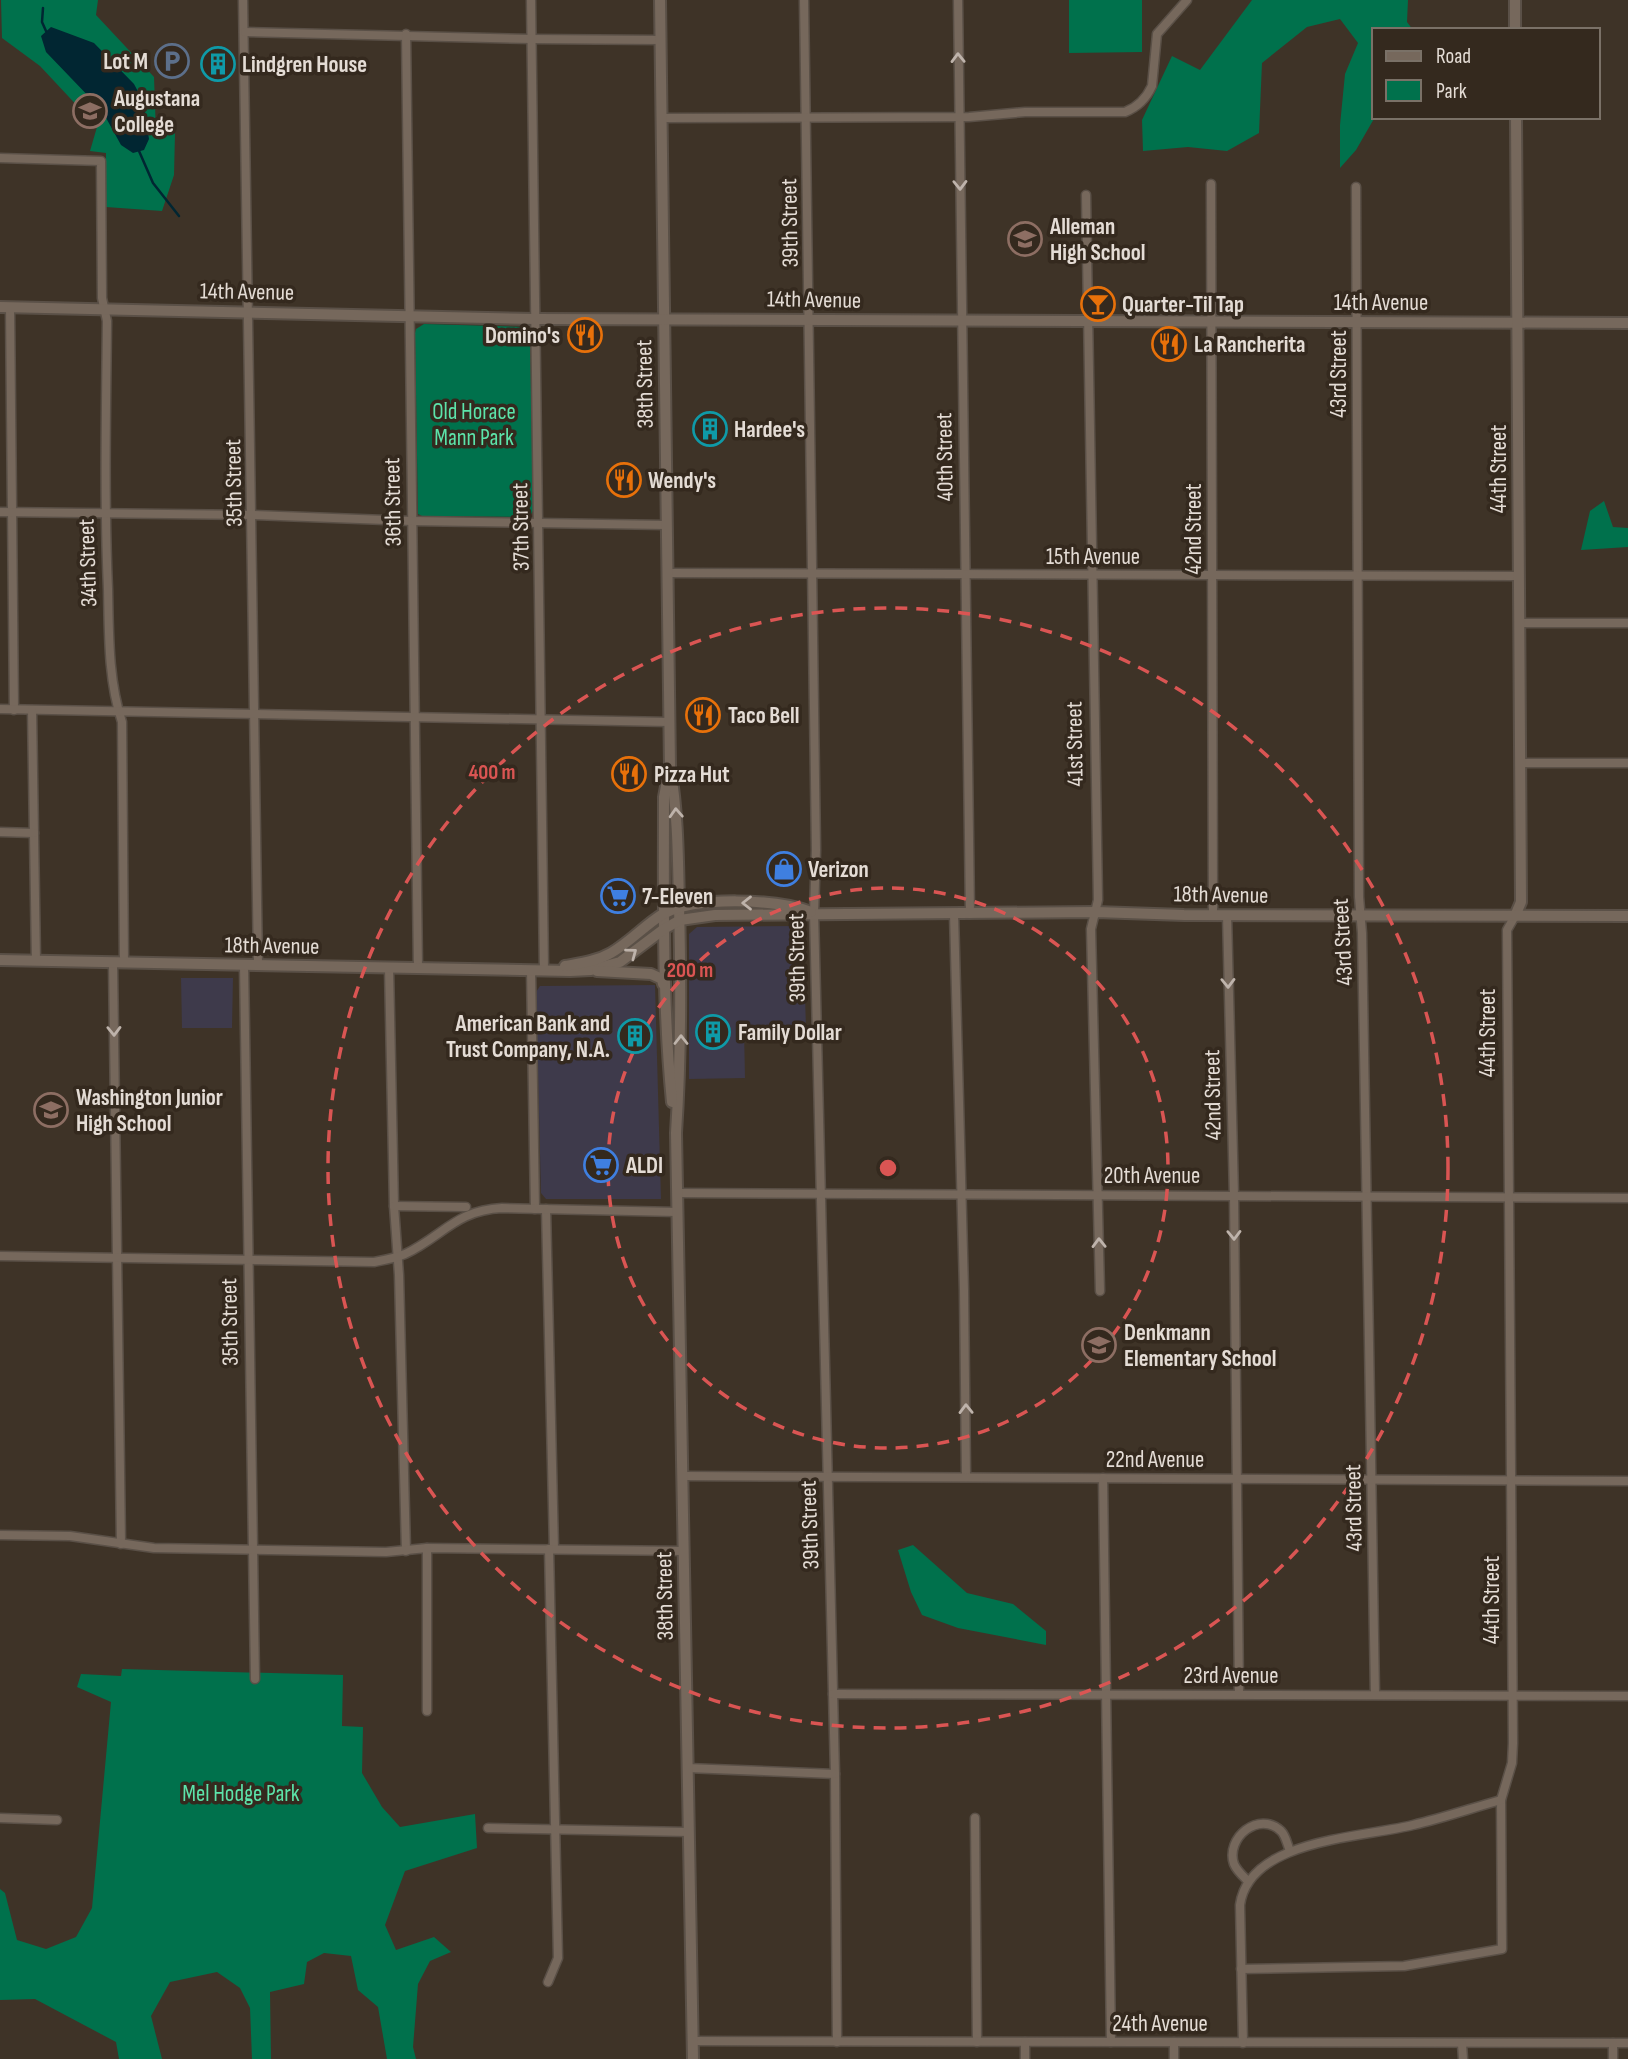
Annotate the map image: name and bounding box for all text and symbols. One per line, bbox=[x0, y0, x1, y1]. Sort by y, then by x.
legend bbox=[1372, 28, 1600, 119]
parking icon: Lot M bbox=[153, 42, 191, 80]
text: Road bbox=[1436, 44, 1471, 69]
building icon: Lindgren House bbox=[199, 45, 237, 83]
place label: Lot M bbox=[103, 48, 148, 76]
place label: Lindgren House bbox=[242, 51, 367, 79]
one-way arrow bbox=[950, 53, 966, 63]
text: Park bbox=[1436, 79, 1467, 104]
place label: Augustana College bbox=[113, 85, 200, 139]
school or university icon: Augustana College bbox=[71, 92, 109, 130]
street label: 39th Street bbox=[775, 178, 805, 268]
one-way arrow bbox=[952, 180, 968, 191]
place label: Alleman High School bbox=[1049, 213, 1145, 267]
school or university icon: Alleman High School bbox=[1006, 220, 1044, 258]
street label: 14th Avenue bbox=[200, 277, 294, 307]
street label: 14th Avenue bbox=[767, 285, 861, 315]
bar icon: Quarter-Til Tap bbox=[1079, 285, 1117, 323]
street label: 14th Avenue bbox=[1334, 289, 1428, 317]
place label: Quarter-Til Tap bbox=[1122, 291, 1244, 319]
restaurant icon: Domino's bbox=[566, 316, 604, 354]
place label: Domino's bbox=[485, 322, 560, 350]
restaurant icon: La Rancherita bbox=[1150, 325, 1188, 363]
street label: 43rd Street bbox=[1325, 330, 1353, 418]
place label: La Rancherita bbox=[1194, 331, 1305, 359]
street label: 38th Street bbox=[630, 339, 660, 429]
park label: Old Horace Mann Park bbox=[432, 398, 516, 452]
building icon: Hardee's bbox=[691, 410, 729, 448]
street label: 40th Street bbox=[930, 412, 960, 502]
place label: Hardee's bbox=[734, 416, 805, 444]
street label: 44th Street bbox=[1485, 425, 1513, 513]
street label: 35th Street bbox=[219, 439, 249, 527]
street label: 36th Street bbox=[378, 457, 408, 547]
restaurant icon: Wendy's bbox=[605, 461, 643, 499]
place label: Wendy's bbox=[648, 467, 716, 495]
street label: 37th Street bbox=[506, 483, 536, 571]
street label: 42nd Street bbox=[1180, 484, 1208, 574]
street label: 34th Street bbox=[72, 518, 104, 608]
street label: 15th Avenue bbox=[1046, 543, 1140, 571]
restaurant icon: Taco Bell bbox=[684, 696, 722, 734]
street label: 41st Street bbox=[1060, 701, 1090, 787]
place label: Taco Bell bbox=[728, 702, 799, 730]
restaurant icon: Pizza Hut bbox=[610, 755, 648, 793]
text: 400 m bbox=[469, 760, 515, 785]
place label: Pizza Hut bbox=[654, 761, 730, 789]
one-way arrow bbox=[668, 807, 683, 818]
shop icon: Verizon bbox=[765, 850, 803, 888]
place label: Verizon bbox=[808, 856, 869, 884]
supermarket icon: 7-Eleven bbox=[599, 877, 637, 915]
street label: 18th Avenue bbox=[1173, 880, 1269, 910]
place label: 7-Eleven bbox=[642, 883, 713, 911]
one-way arrow bbox=[741, 895, 752, 911]
street label: 43rd Street bbox=[1327, 898, 1359, 986]
street label: 39th Street bbox=[782, 913, 812, 1003]
street label: 18th Avenue bbox=[224, 931, 320, 961]
one-way arrow bbox=[624, 949, 637, 961]
text: 200 m bbox=[667, 958, 713, 983]
one-way arrow bbox=[1221, 978, 1236, 989]
street label: 44th Street bbox=[1474, 989, 1502, 1077]
place label: American Bank and Trust Company, N.A. bbox=[446, 1010, 610, 1064]
building icon: Family Dollar bbox=[694, 1013, 732, 1051]
building icon: American Bank and Trust Company, N.A. bbox=[616, 1017, 654, 1055]
place label: Family Dollar bbox=[738, 1019, 842, 1047]
one-way arrow bbox=[106, 1026, 122, 1037]
one-way arrow bbox=[673, 1034, 689, 1045]
street label: 42nd Street bbox=[1198, 1049, 1228, 1141]
place label: Washington Junior High School bbox=[76, 1084, 223, 1138]
school or university icon: Washington Junior High School bbox=[32, 1091, 70, 1129]
supermarket icon: ALDI bbox=[582, 1146, 620, 1184]
place label: ALDI bbox=[625, 1152, 663, 1180]
centre of rings bbox=[876, 1156, 900, 1180]
street label: 20th Avenue bbox=[1104, 1162, 1200, 1190]
one-way arrow bbox=[1226, 1231, 1242, 1241]
one-way arrow bbox=[1091, 1237, 1107, 1248]
street label: 35th Street bbox=[215, 1278, 245, 1366]
place label: Denkmann Elementary School bbox=[1124, 1319, 1276, 1373]
school or university icon: Denkmann Elementary School bbox=[1080, 1326, 1118, 1364]
one-way arrow bbox=[958, 1403, 973, 1414]
street label: 22nd Avenue bbox=[1106, 1446, 1204, 1474]
street label: 43rd Street bbox=[1339, 1464, 1369, 1552]
street label: 39th Street bbox=[794, 1480, 826, 1570]
street label: 38th Street bbox=[650, 1551, 680, 1641]
street label: 44th Street bbox=[1478, 1556, 1506, 1644]
street label: 23rd Avenue bbox=[1184, 1662, 1278, 1690]
park label: Mel Hodge Park bbox=[182, 1780, 300, 1808]
street label: 24th Avenue bbox=[1112, 2010, 1208, 2038]

